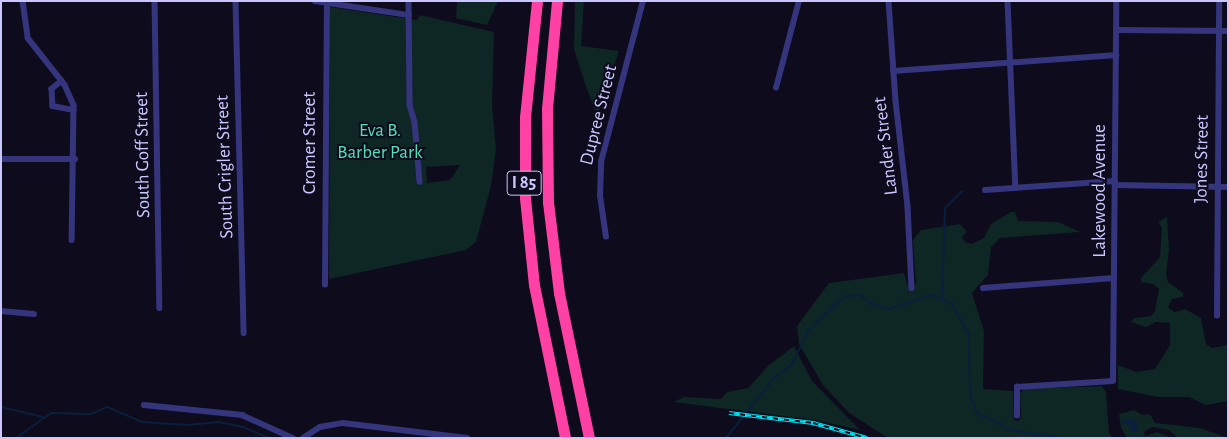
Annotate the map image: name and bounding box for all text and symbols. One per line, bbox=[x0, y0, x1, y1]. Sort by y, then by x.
street label: Dupree Street bbox=[575, 62, 623, 168]
street label: South Goff Street bbox=[131, 92, 155, 218]
street label: Cromer Street bbox=[299, 92, 321, 194]
street label: South Crigler Street bbox=[211, 95, 239, 239]
street label: Lander Street bbox=[869, 96, 903, 196]
street label: Jones Street bbox=[1190, 115, 1214, 203]
park label: Eva B. Barber Park bbox=[337, 120, 423, 164]
street label: Lakewood Avenue bbox=[1089, 124, 1111, 258]
road number: I 85 bbox=[506, 168, 542, 198]

